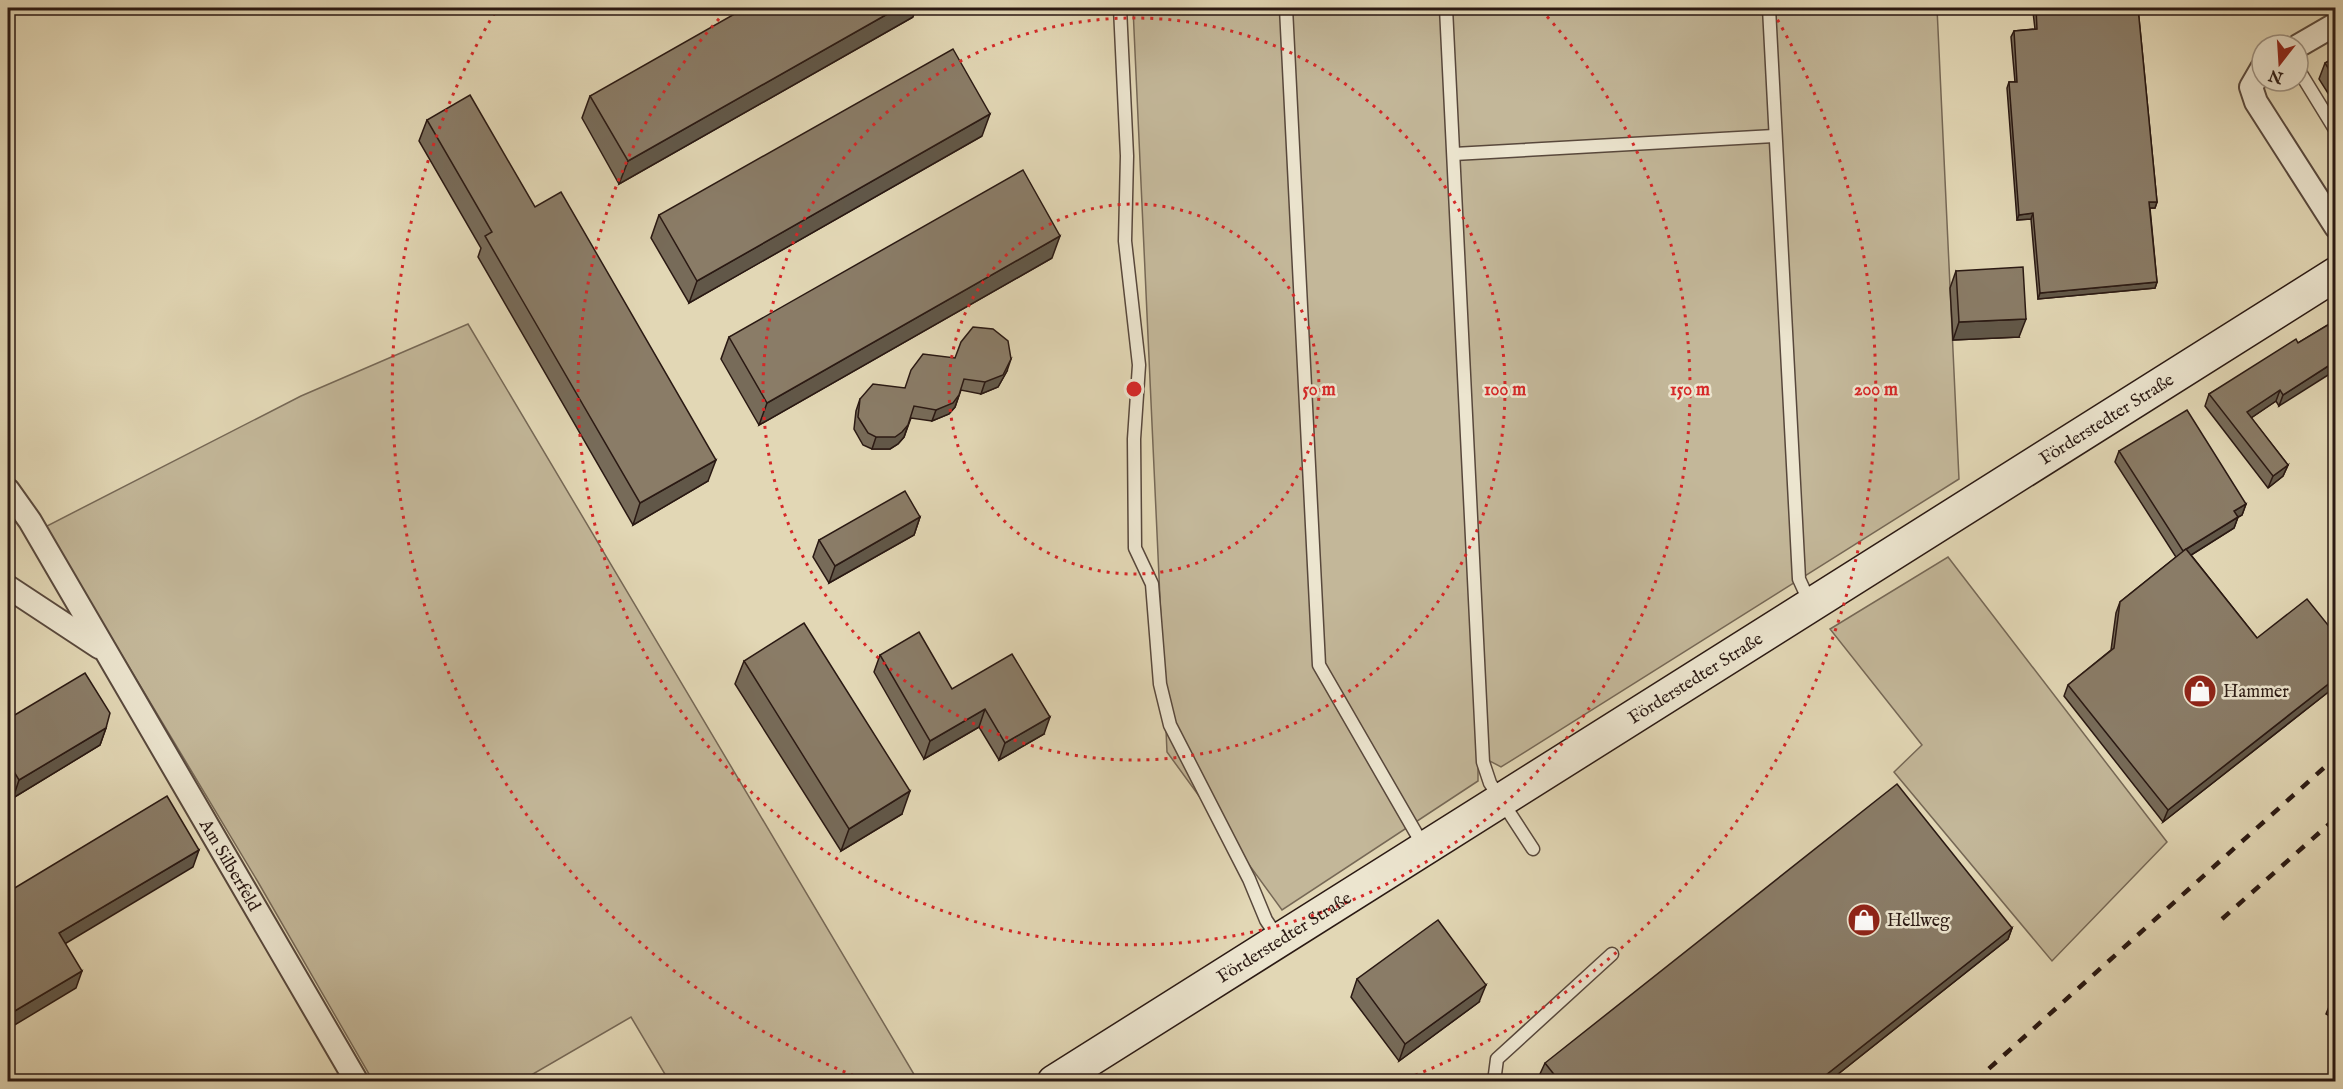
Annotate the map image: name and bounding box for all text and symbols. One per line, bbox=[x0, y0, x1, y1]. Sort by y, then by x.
north arrow bbox=[2250, 33, 2310, 93]
text: N bbox=[2267, 64, 2287, 87]
street label: Förderstedter Straße bbox=[2036, 369, 2179, 471]
centre of rings bbox=[1124, 379, 1144, 399]
text: 50 m bbox=[1302, 379, 1336, 402]
text: 100 m bbox=[1484, 379, 1526, 402]
text: 150 m bbox=[1670, 379, 1710, 402]
text: 200 m bbox=[1854, 379, 1898, 402]
street label: Förderstedter Straße bbox=[1624, 628, 1768, 730]
shop icon: Hammer bbox=[2182, 673, 2218, 709]
place label: Hammer bbox=[2223, 681, 2289, 704]
street label: Am Silberfeld bbox=[193, 815, 265, 916]
street label: Förderstedter Straße bbox=[1213, 887, 1357, 989]
shop icon: Hellweg bbox=[1846, 902, 1882, 938]
place label: Hellweg bbox=[1887, 910, 1950, 933]

